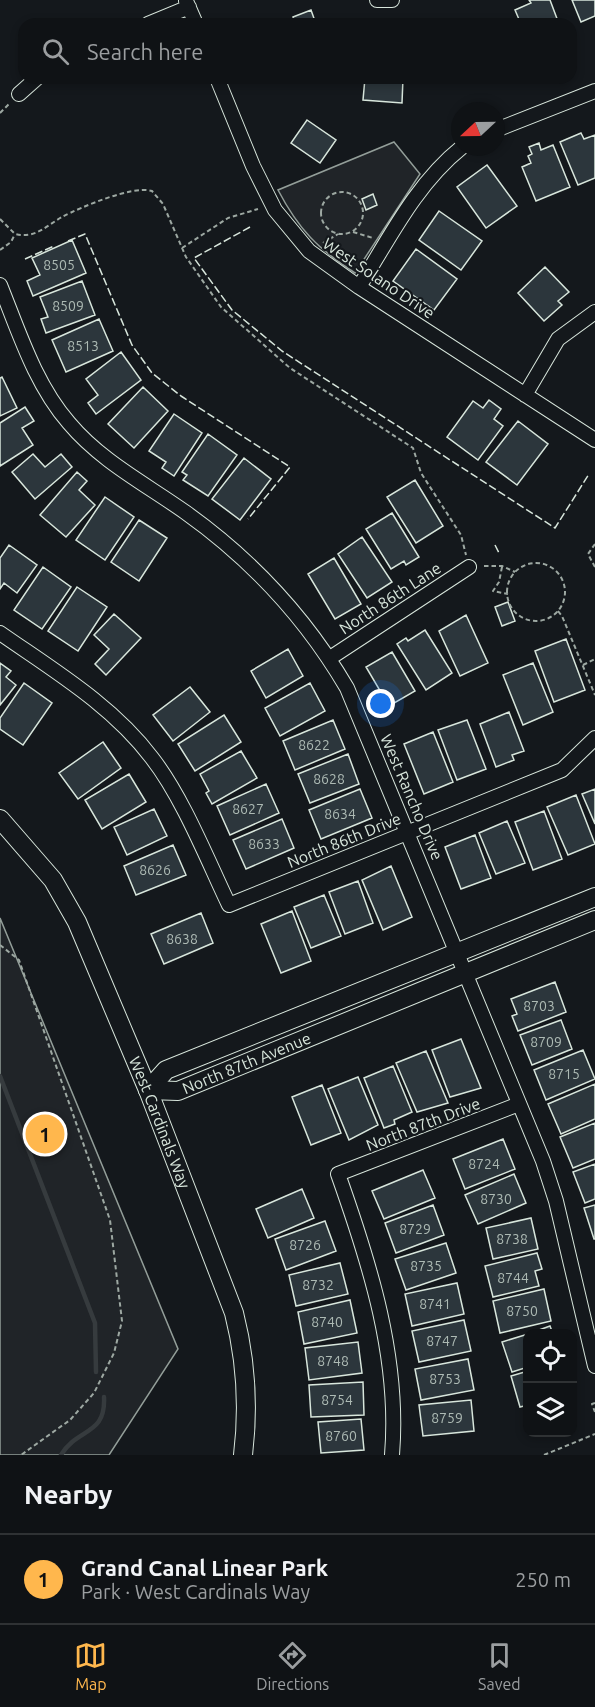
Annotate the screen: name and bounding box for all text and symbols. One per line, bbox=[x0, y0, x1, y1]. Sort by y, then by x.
search box bbox=[18, 18, 577, 84]
icon: search bbox=[39, 35, 72, 68]
text: Search here bbox=[87, 39, 203, 64]
north arrow bbox=[451, 102, 505, 156]
street label: West Solano Drive bbox=[320, 234, 438, 322]
house number: 8505 bbox=[43, 257, 75, 273]
house number: 8509 bbox=[52, 298, 84, 314]
house number: 8513 bbox=[67, 338, 99, 354]
street label: North 86th Lane bbox=[336, 558, 444, 638]
your location bbox=[366, 689, 395, 718]
street label: West Rancho Drive bbox=[377, 731, 447, 863]
house number: 8622 bbox=[298, 737, 330, 753]
house number: 8628 bbox=[313, 771, 345, 787]
house number: 8627 bbox=[232, 801, 264, 817]
house number: 8634 bbox=[324, 806, 356, 822]
street label: North 86th Drive bbox=[285, 809, 403, 871]
house number: 8633 bbox=[248, 836, 280, 852]
house number: 8626 bbox=[139, 862, 171, 878]
house number: 8638 bbox=[166, 931, 198, 947]
house number: 8703 bbox=[523, 998, 555, 1014]
street label: North 87th Avenue bbox=[180, 1029, 313, 1097]
house number: 8709 bbox=[530, 1034, 562, 1050]
street label: West Cardinals Way bbox=[126, 1054, 194, 1191]
house number: 8715 bbox=[548, 1066, 580, 1082]
street label: North 87th Drive bbox=[363, 1094, 483, 1154]
pin: 1 bbox=[26, 1112, 64, 1156]
house number: 8724 bbox=[468, 1156, 500, 1172]
house number: 8730 bbox=[480, 1191, 512, 1207]
house number: 8729 bbox=[399, 1221, 431, 1237]
house number: 8738 bbox=[496, 1231, 528, 1247]
house number: 8726 bbox=[289, 1237, 321, 1253]
house number: 8735 bbox=[410, 1258, 442, 1274]
house number: 8744 bbox=[497, 1270, 529, 1286]
house number: 8732 bbox=[302, 1277, 334, 1293]
house number: 8741 bbox=[419, 1296, 451, 1312]
house number: 8750 bbox=[506, 1303, 538, 1319]
house number: 8740 bbox=[311, 1314, 343, 1330]
map controls bbox=[523, 1329, 577, 1437]
button: locate bbox=[523, 1329, 577, 1383]
house number: 8747 bbox=[426, 1333, 458, 1349]
house number: 8748 bbox=[317, 1353, 349, 1369]
house number: 8753 bbox=[429, 1371, 461, 1387]
button: layers bbox=[523, 1383, 577, 1437]
house number: 8754 bbox=[321, 1392, 353, 1408]
house number: 8759 bbox=[431, 1410, 463, 1426]
house number: 8760 bbox=[325, 1428, 357, 1444]
text: Nearby bbox=[24, 1480, 112, 1509]
text: Grand Canal Linear Park bbox=[81, 1555, 328, 1580]
text: 1 bbox=[38, 1568, 49, 1591]
text: 250 m bbox=[515, 1568, 571, 1591]
text: Park · West Cardinals Way bbox=[81, 1580, 310, 1603]
tab: Map bbox=[74, 1639, 107, 1693]
tab: Directions bbox=[256, 1639, 329, 1693]
tab: Saved bbox=[478, 1639, 521, 1693]

